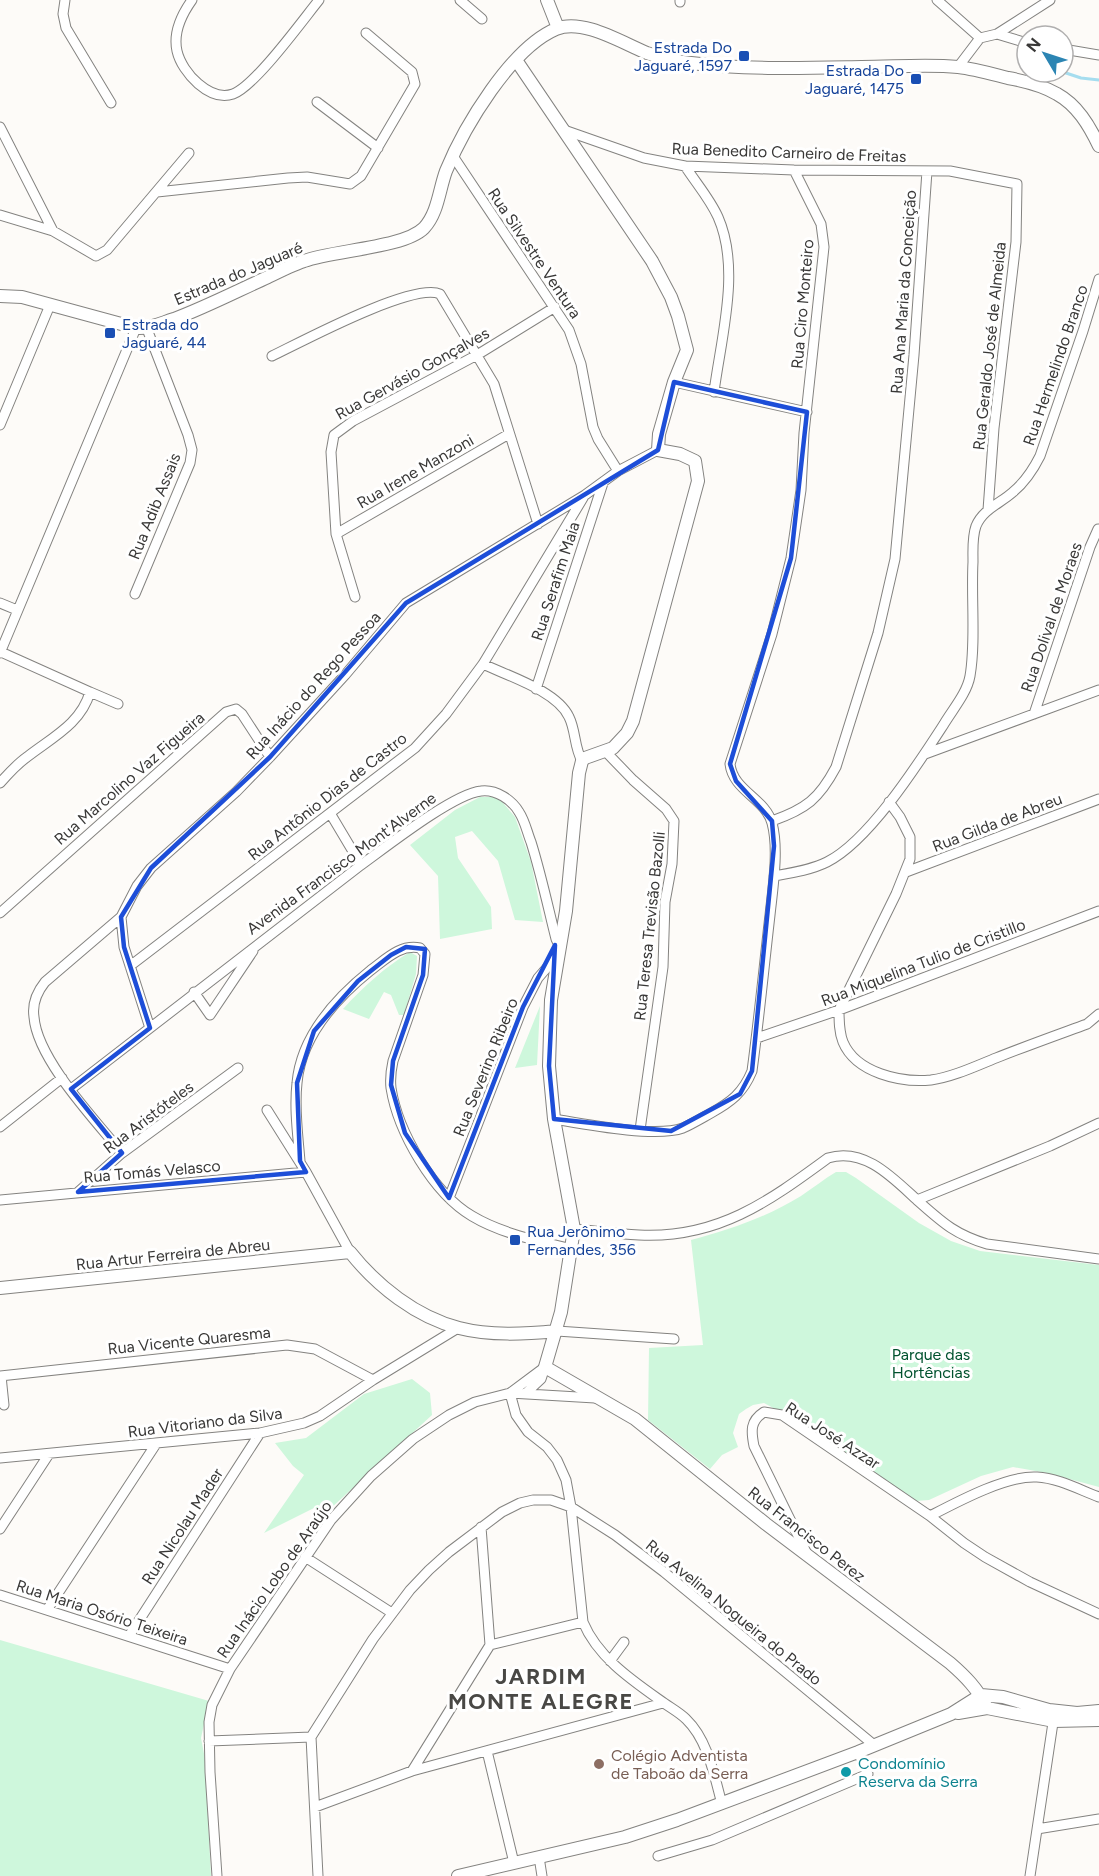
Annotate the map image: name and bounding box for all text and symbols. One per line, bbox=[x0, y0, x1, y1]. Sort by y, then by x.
north arrow bbox=[1015, 24, 1075, 84]
text: N bbox=[1022, 34, 1045, 56]
place label: Estrada Do Jaguaré, 1597 bbox=[634, 38, 732, 75]
marker: Estrada Do Jaguaré, 1597 bbox=[737, 49, 751, 63]
place label: Estrada Do Jaguaré, 1475 bbox=[805, 61, 904, 98]
marker: Estrada Do Jaguaré, 1475 bbox=[909, 72, 923, 86]
street label: Rua Benedito Carneiro de Freitas bbox=[671, 139, 907, 166]
street label: Rua Silvestre Ventura bbox=[484, 184, 585, 322]
street label: Rua Ana Maria da Conceição bbox=[887, 189, 920, 395]
street label: Estrada do Jaguaré bbox=[171, 238, 305, 309]
street label: Rua Ciro Monteiro bbox=[787, 239, 818, 370]
street label: Rua Geraldo José de Almeida bbox=[969, 241, 1010, 451]
street label: Rua Hermelindo Branco bbox=[1019, 282, 1092, 448]
place label: Estrada do Jaguaré, 44 bbox=[122, 315, 207, 352]
street label: Rua Gervásio Gonçalves bbox=[332, 323, 493, 424]
marker: Estrada do Jaguaré, 44 bbox=[103, 326, 117, 340]
street label: Rua Irene Manzoni bbox=[354, 430, 477, 513]
street label: Rua Adib Assais bbox=[124, 450, 184, 562]
street label: Rua Serafim Maia bbox=[527, 519, 584, 643]
street label: Rua Dolival de Moraes bbox=[1017, 540, 1086, 694]
street label: Rua Inácio do Rego Pessoa bbox=[242, 608, 385, 763]
street label: Rua Marcolino Vaz Figueira bbox=[50, 708, 208, 849]
street label: Rua Antônio Dias de Castro bbox=[244, 729, 410, 864]
street label: Avenida Francisco Mont'Alverne bbox=[243, 788, 440, 939]
street label: Rua Gilda de Abreu bbox=[930, 789, 1065, 856]
street label: Rua Teresa Trevisão Bazolli bbox=[630, 831, 669, 1022]
street label: Rua Miquelina Tulio de Cristillo bbox=[818, 915, 1028, 1010]
street label: Rua Severino Ribeiro bbox=[449, 995, 522, 1139]
street label: Rua Aristóteles bbox=[99, 1077, 197, 1158]
street label: Rua Tomás Velasco bbox=[83, 1156, 221, 1187]
place label: Rua Jerônimo Fernandes, 356 bbox=[527, 1222, 636, 1259]
marker: Rua Jerônimo Fernandes, 356 bbox=[508, 1233, 522, 1247]
street label: Rua Artur Ferreira de Abreu bbox=[75, 1235, 271, 1274]
street label: Rua Vicente Quaresma bbox=[107, 1322, 272, 1359]
park label: Parque das Hortências bbox=[892, 1345, 970, 1382]
street label: Rua José Azzar bbox=[782, 1398, 884, 1473]
street label: Rua Vitoriano da Silva bbox=[127, 1404, 283, 1441]
street label: Rua Nicolau Mader bbox=[138, 1464, 227, 1588]
street label: Rua Francisco Perez bbox=[744, 1483, 869, 1586]
street label: Rua Inácio Lobo de Araújo bbox=[213, 1497, 336, 1661]
street label: Rua Avelina Nogueira do Prado bbox=[642, 1536, 825, 1689]
street label: Rua Maria Osório Teixeira bbox=[14, 1576, 190, 1649]
district label: JARDIM MONTE ALEGRE bbox=[448, 1663, 634, 1715]
place label: Colégio Adventista de Taboão da Serra bbox=[611, 1746, 748, 1783]
place label: Condomínio Reserva da Serra bbox=[858, 1754, 978, 1791]
marker: Colégio Adventista de Taboão da Serra bbox=[592, 1757, 606, 1771]
marker: Condomínio Reserva da Serra bbox=[839, 1765, 853, 1779]

